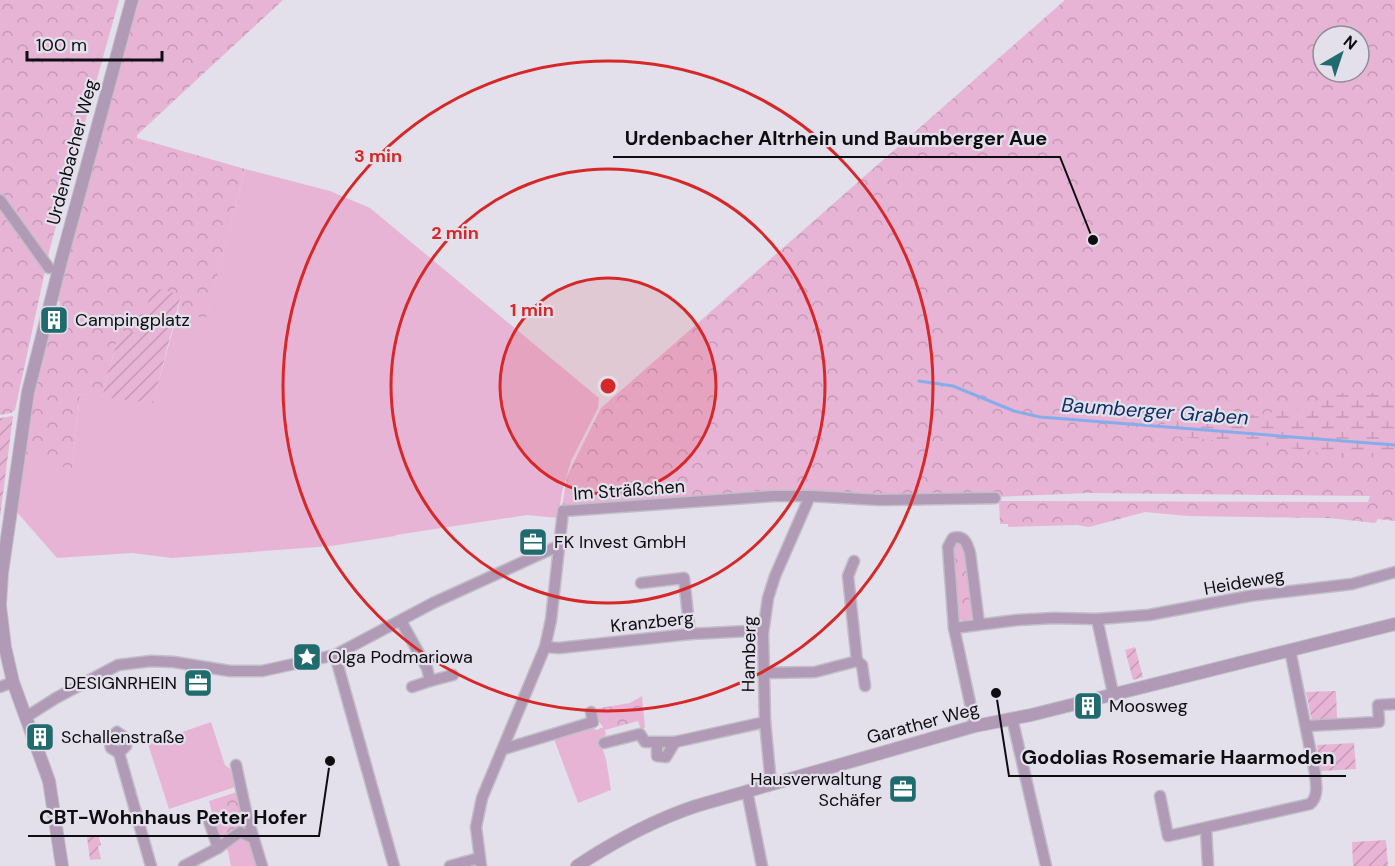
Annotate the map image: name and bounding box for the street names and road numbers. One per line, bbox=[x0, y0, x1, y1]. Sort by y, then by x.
street label: Urdenbacher Weg bbox=[41, 76, 103, 228]
street label: Im Sträßchen bbox=[572, 474, 686, 506]
street label: Heideweg bbox=[1202, 563, 1286, 601]
street label: Kranzberg bbox=[609, 606, 695, 638]
street label: Hamberg bbox=[736, 616, 762, 692]
street label: Garather Weg bbox=[864, 696, 982, 750]

